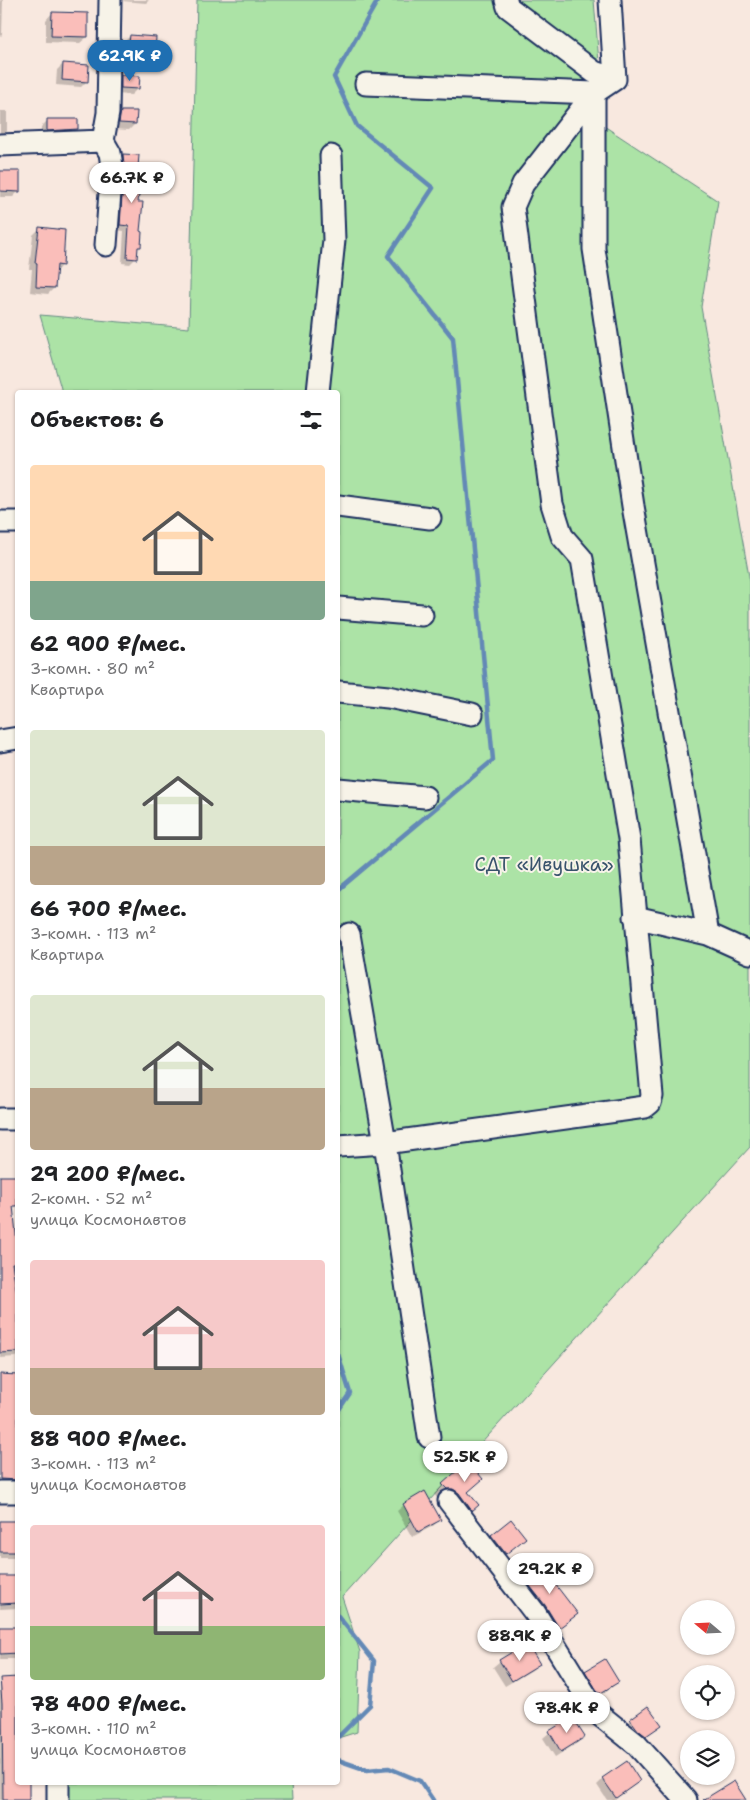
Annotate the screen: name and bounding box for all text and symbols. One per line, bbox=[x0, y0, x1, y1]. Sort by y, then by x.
pin: 62.9K ₽ bbox=[84, 39, 176, 82]
text: 62.9K ₽ bbox=[98, 45, 162, 66]
pin: 66.7K ₽ bbox=[86, 162, 178, 204]
text: 66.7K ₽ bbox=[100, 167, 164, 188]
text: Объектов: 6 bbox=[30, 406, 164, 434]
icon: filters bbox=[297, 406, 325, 434]
icon: home bbox=[133, 498, 223, 588]
text: 62 900 ₽/мес. bbox=[30, 630, 186, 658]
text: 3-комн. · 80 m² bbox=[30, 658, 155, 679]
text: Квартира bbox=[30, 679, 104, 700]
icon: home bbox=[133, 763, 223, 853]
park label: СДТ «Ивушка» bbox=[474, 852, 614, 877]
text: 66 700 ₽/мес. bbox=[30, 895, 187, 923]
text: 3-комн. · 113 m² bbox=[30, 923, 156, 944]
text: Квартира bbox=[30, 944, 104, 965]
icon: home bbox=[133, 1028, 223, 1118]
text: 29 200 ₽/мес. bbox=[30, 1160, 186, 1188]
text: 2-комн. · 52 m² bbox=[30, 1188, 152, 1209]
text: улица Космонавтов bbox=[30, 1209, 186, 1230]
icon: home bbox=[133, 1293, 223, 1383]
text: 88 900 ₽/мес. bbox=[30, 1425, 187, 1453]
pin: 52.5K ₽ bbox=[419, 1440, 511, 1483]
text: 52.5K ₽ bbox=[434, 1446, 496, 1467]
text: 3-комн. · 113 m² bbox=[30, 1453, 156, 1474]
text: улица Космонавтов bbox=[30, 1474, 186, 1495]
pin: 29.2K ₽ bbox=[504, 1552, 596, 1595]
icon: home bbox=[133, 1558, 223, 1648]
text: 29.2K ₽ bbox=[518, 1558, 582, 1579]
north arrow bbox=[680, 1600, 735, 1655]
map controls bbox=[680, 1600, 735, 1785]
pin: 88.9K ₽ bbox=[474, 1620, 566, 1662]
text: 88.9K ₽ bbox=[488, 1625, 552, 1646]
button: locate bbox=[680, 1665, 735, 1720]
text: 78 400 ₽/мес. bbox=[30, 1690, 187, 1718]
pin: 78.4K ₽ bbox=[521, 1692, 613, 1734]
text: 78.4K ₽ bbox=[535, 1697, 599, 1718]
text: 3-комн. · 110 m² bbox=[30, 1718, 157, 1739]
button: layers bbox=[680, 1730, 735, 1785]
text: улица Космонавтов bbox=[30, 1739, 186, 1760]

